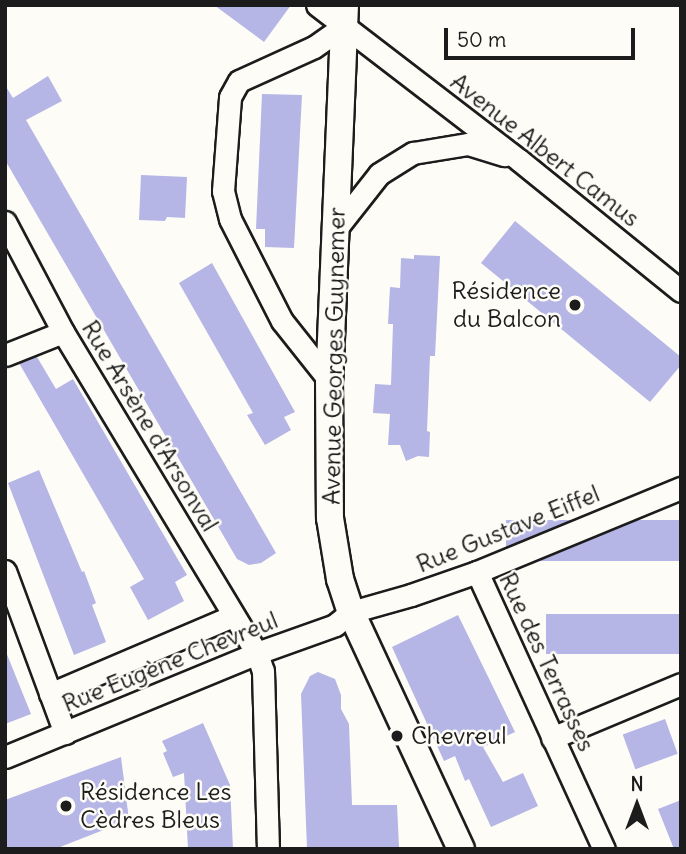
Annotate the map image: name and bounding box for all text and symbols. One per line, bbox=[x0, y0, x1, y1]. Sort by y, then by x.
scale bar bbox=[448, 14, 639, 58]
text: 50 m bbox=[457, 26, 506, 53]
street label: Avenue Albert Camus bbox=[445, 67, 645, 233]
street label: Avenue Georges Guynemer bbox=[317, 207, 351, 505]
place label: Résidence du Balcon bbox=[451, 277, 561, 333]
marker: Résidence du Balcon bbox=[567, 297, 583, 313]
street label: Rue Arsène d'Arsonval bbox=[76, 315, 224, 537]
street label: Rue Gustave Eiffel bbox=[412, 479, 604, 579]
street label: Rue des Terrasses bbox=[493, 568, 601, 756]
street label: Rue Eugène Chevreul bbox=[58, 606, 282, 718]
place label: Chevreul bbox=[411, 722, 507, 750]
marker: Chevreul bbox=[389, 728, 405, 744]
north arrow bbox=[602, 770, 672, 840]
text: N bbox=[630, 772, 644, 796]
place label: Résidence Les Cèdres Bleus bbox=[80, 778, 231, 834]
marker: Résidence Les Cèdres Bleus bbox=[58, 798, 74, 814]

